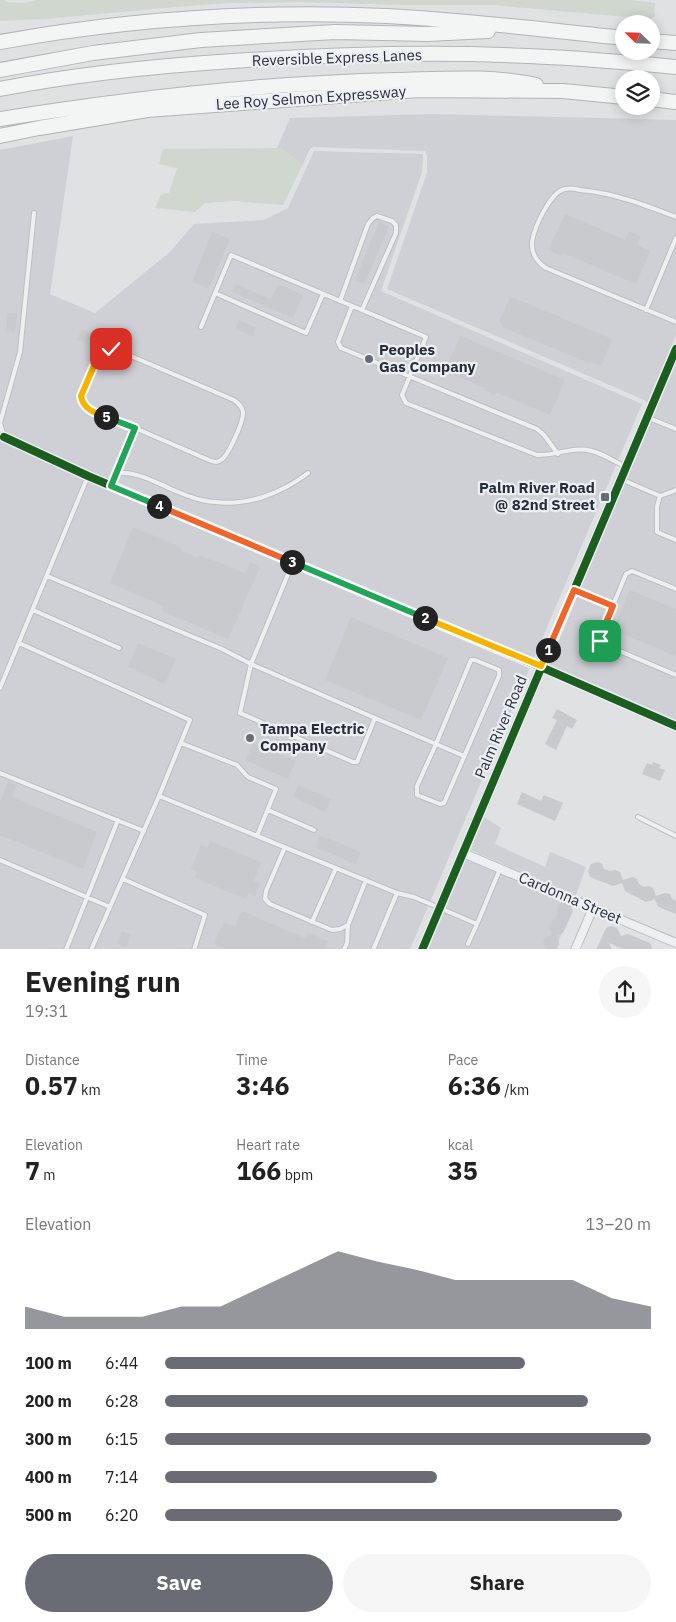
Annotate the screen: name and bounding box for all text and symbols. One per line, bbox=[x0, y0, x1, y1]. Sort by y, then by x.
north arrow bbox=[615, 15, 660, 60]
map controls bbox=[615, 15, 660, 115]
street label: Reversible Express Lanes bbox=[251, 45, 422, 70]
button: layers bbox=[615, 70, 660, 115]
street label: Lee Roy Selmon Expressway bbox=[215, 81, 407, 114]
pin bbox=[90, 328, 132, 370]
icon: check bbox=[97, 335, 125, 363]
place label: Peoples Gas Company bbox=[379, 340, 476, 376]
marker: Peoples Gas Company bbox=[363, 353, 375, 365]
pin: 5 bbox=[94, 404, 118, 430]
text: 5 bbox=[102, 408, 111, 426]
place label: Palm River Road @ 82nd Street bbox=[479, 478, 595, 514]
marker: Palm River Road @ 82nd Street bbox=[599, 491, 611, 503]
pin: 4 bbox=[146, 494, 172, 518]
text: 4 bbox=[155, 497, 164, 515]
pin: 3 bbox=[280, 550, 304, 574]
text: 3 bbox=[288, 553, 297, 571]
pin: 2 bbox=[412, 606, 438, 630]
text: 2 bbox=[421, 609, 430, 627]
pin bbox=[579, 620, 621, 662]
icon: arrive bbox=[586, 627, 614, 655]
pin: 1 bbox=[536, 638, 560, 662]
text: 1 bbox=[544, 641, 553, 659]
street label: Palm River Road bbox=[470, 672, 531, 781]
place label: Tampa Electric Company bbox=[260, 719, 365, 755]
marker: Tampa Electric Company bbox=[244, 732, 256, 744]
street label: Cardonna Street bbox=[516, 867, 624, 928]
text: Evening run bbox=[25, 963, 181, 1000]
button: share bbox=[599, 966, 651, 1018]
text: 19:31 bbox=[25, 1001, 68, 1021]
text: Distance bbox=[25, 1051, 80, 1069]
text: Time bbox=[236, 1051, 268, 1069]
text: Pace bbox=[448, 1051, 478, 1069]
text: 0.57 bbox=[25, 1069, 78, 1102]
text: 3:46 bbox=[236, 1069, 290, 1102]
text: 6:36 bbox=[448, 1069, 501, 1102]
text: km bbox=[78, 1081, 101, 1099]
text: /km bbox=[501, 1081, 529, 1099]
text: Elevation bbox=[25, 1136, 83, 1154]
text: Heart rate bbox=[236, 1136, 300, 1154]
text: kcal bbox=[448, 1136, 473, 1154]
text: 7 bbox=[25, 1154, 40, 1187]
text: 166 bbox=[236, 1154, 281, 1187]
text: 35 bbox=[448, 1154, 478, 1187]
text: m bbox=[40, 1166, 56, 1184]
text: bpm bbox=[281, 1166, 313, 1184]
text: Elevation bbox=[25, 1214, 91, 1234]
text: 13–20 m bbox=[585, 1214, 651, 1234]
text: 100 m bbox=[25, 1353, 72, 1373]
text: 6:44 bbox=[105, 1353, 138, 1373]
text: 200 m bbox=[25, 1391, 72, 1411]
text: 6:28 bbox=[105, 1391, 138, 1411]
text: 300 m bbox=[25, 1429, 72, 1449]
text: 6:15 bbox=[105, 1429, 138, 1449]
text: 400 m bbox=[25, 1467, 72, 1487]
text: 7:14 bbox=[105, 1467, 138, 1487]
text: 500 m bbox=[25, 1505, 72, 1525]
text: 6:20 bbox=[105, 1505, 138, 1525]
button: Save bbox=[25, 1554, 333, 1612]
button: Share bbox=[343, 1554, 651, 1612]

